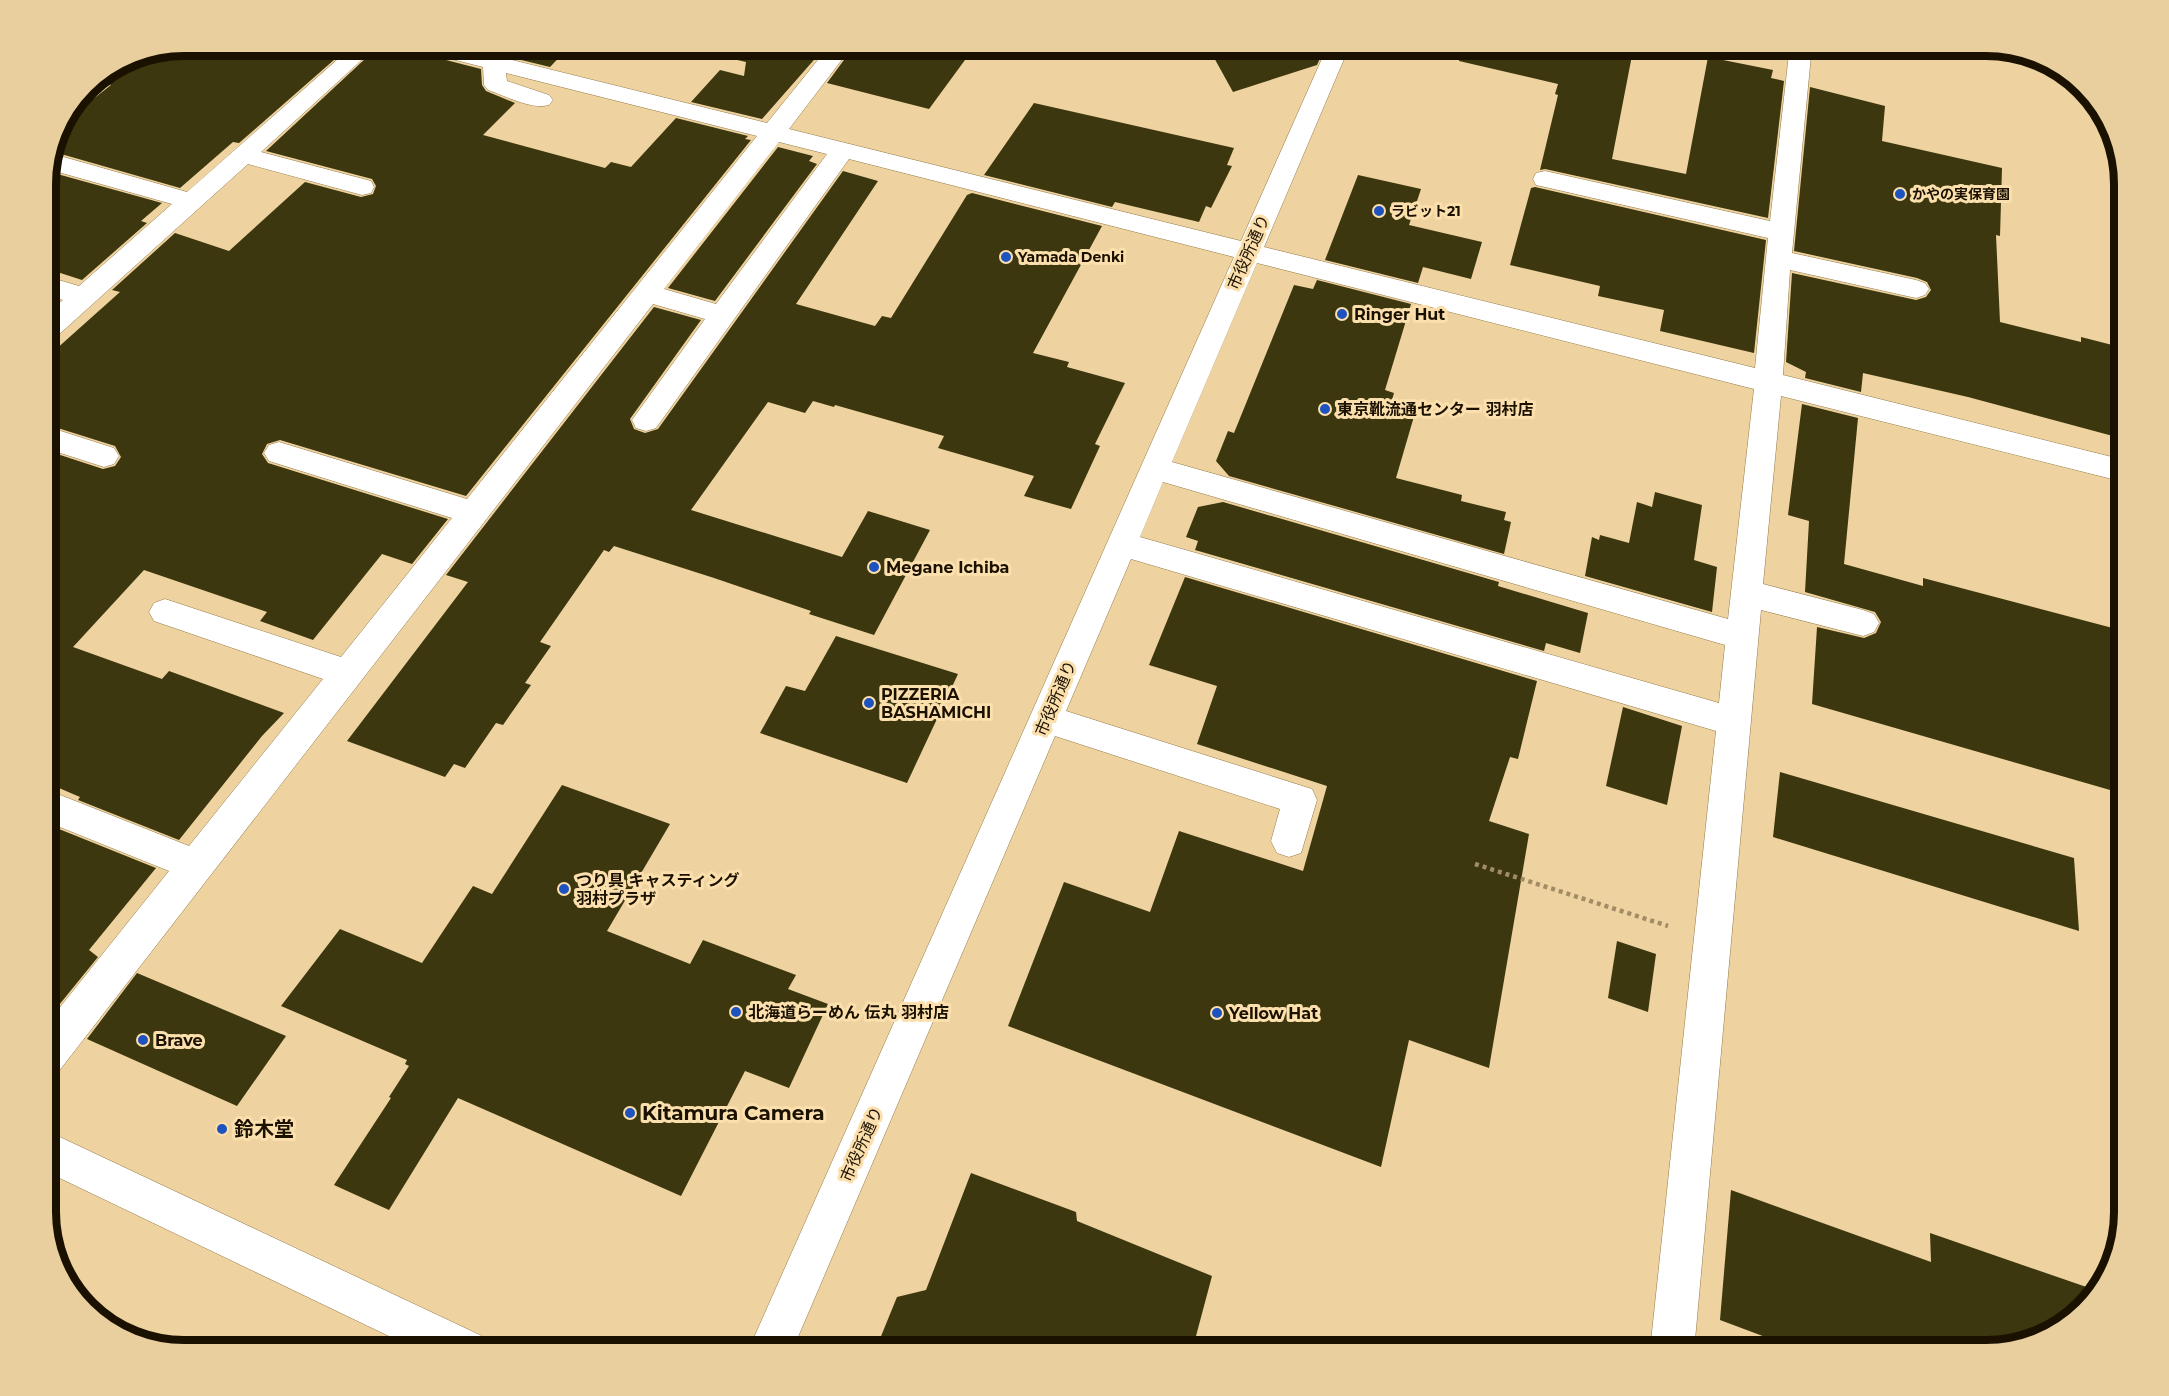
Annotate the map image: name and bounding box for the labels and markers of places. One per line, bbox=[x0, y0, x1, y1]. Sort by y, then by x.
place label: かやの実保育園 bbox=[1912, 185, 2010, 203]
marker: かやの実保育園 bbox=[1893, 187, 1907, 201]
place label: ラビット21 bbox=[1391, 202, 1461, 220]
marker: ラビット21 bbox=[1372, 204, 1386, 218]
place label: Yamada Denki bbox=[1017, 248, 1124, 266]
marker: Yamada Denki bbox=[999, 250, 1013, 264]
place label: Ringer Hut bbox=[1354, 305, 1445, 324]
marker: Ringer Hut bbox=[1335, 307, 1349, 321]
place label: 東京靴流通センター 羽村店 bbox=[1337, 400, 1534, 419]
marker: 東京靴流通センター 羽村店 bbox=[1318, 402, 1332, 416]
place label: Megane Ichiba bbox=[886, 558, 1009, 577]
marker: Megane Ichiba bbox=[867, 560, 881, 574]
place label: PIZZERIA BASHAMICHI bbox=[881, 685, 991, 722]
marker: PIZZERIA BASHAMICHI bbox=[862, 696, 876, 710]
place label: つり具 キャスティング 羽村プラザ bbox=[576, 871, 740, 908]
marker: つり具 キャスティング 羽村プラザ bbox=[557, 882, 571, 896]
place label: 北海道らーめん 伝丸 羽村店 bbox=[748, 1003, 949, 1022]
place label: Yellow Hat bbox=[1228, 1004, 1318, 1023]
marker: 北海道らーめん 伝丸 羽村店 bbox=[729, 1005, 743, 1019]
marker: Yellow Hat bbox=[1210, 1006, 1224, 1020]
place label: Brave bbox=[155, 1031, 203, 1050]
marker: Brave bbox=[136, 1033, 150, 1047]
place label: Kitamura Camera bbox=[642, 1101, 825, 1125]
marker: Kitamura Camera bbox=[623, 1106, 637, 1120]
place label: 鈴木堂 bbox=[234, 1117, 294, 1141]
marker: 鈴木堂 bbox=[215, 1122, 229, 1136]

